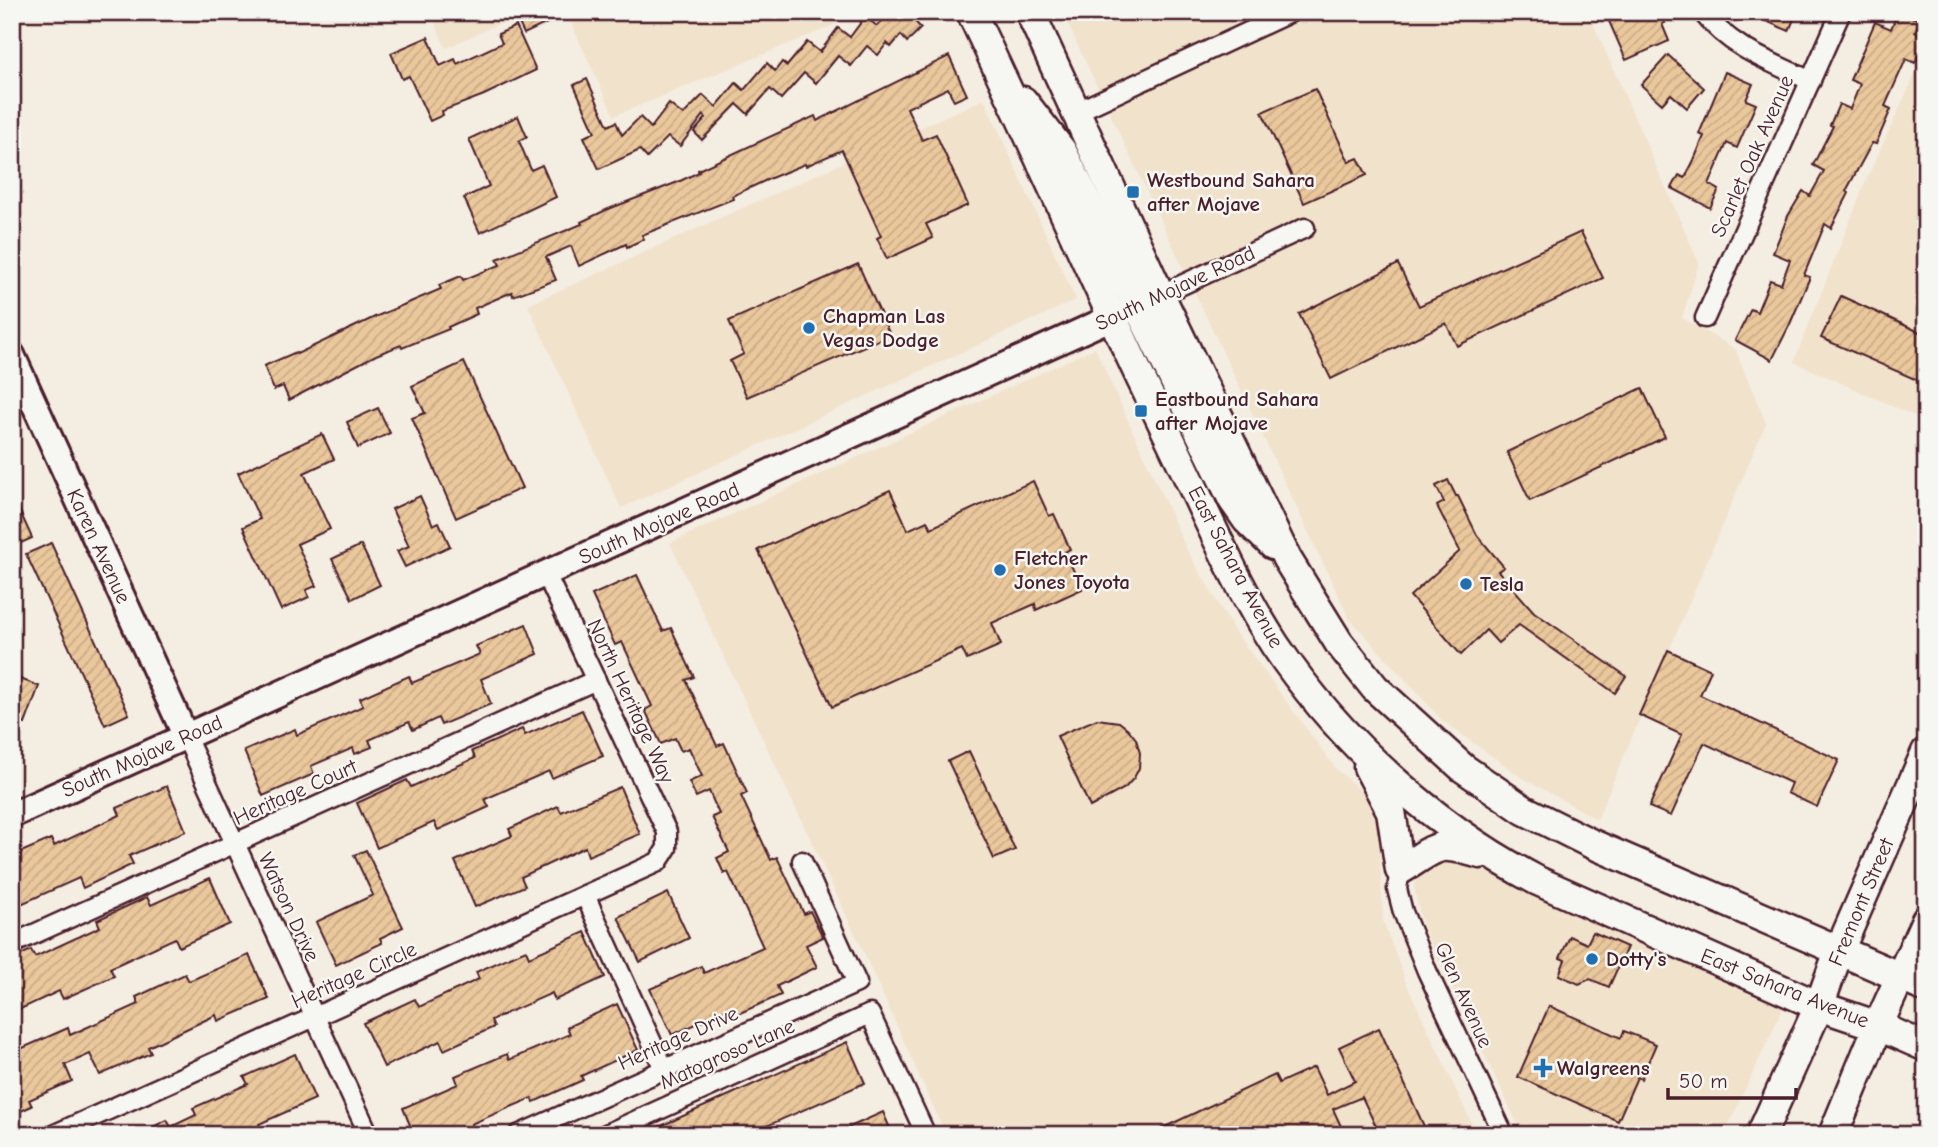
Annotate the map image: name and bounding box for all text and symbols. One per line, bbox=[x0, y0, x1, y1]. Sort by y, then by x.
street label: Scarlet Oak Avenue bbox=[1706, 71, 1798, 241]
place label: Westbound Sahara after Mojave bbox=[1147, 168, 1315, 216]
marker: Westbound Sahara after Mojave bbox=[1125, 184, 1141, 200]
street label: South Mojave Road bbox=[1091, 240, 1259, 336]
place label: Chapman Las Vegas Dodge bbox=[823, 304, 945, 352]
marker: Chapman Las Vegas Dodge bbox=[801, 320, 817, 336]
place label: Eastbound Sahara after Mojave bbox=[1155, 387, 1319, 435]
marker: Eastbound Sahara after Mojave bbox=[1133, 403, 1149, 419]
street label: South Mojave Road bbox=[575, 477, 743, 569]
street label: East Sahara Avenue bbox=[1183, 482, 1289, 652]
street label: Karen Avenue bbox=[62, 485, 136, 607]
place label: Fletcher Jones Toyota bbox=[1014, 546, 1130, 594]
marker: Fletcher Jones Toyota bbox=[992, 562, 1008, 578]
place label: Tesla bbox=[1480, 572, 1524, 596]
marker: Tesla bbox=[1458, 576, 1474, 592]
street label: North Heritage Way bbox=[582, 615, 680, 787]
street label: South Mojave Road bbox=[58, 710, 226, 802]
street label: Heritage Court bbox=[229, 754, 361, 830]
street label: Fremont Street bbox=[1823, 834, 1899, 969]
street label: Watson Drive bbox=[253, 849, 325, 965]
street label: Heritage Circle bbox=[288, 937, 420, 1013]
street label: Glen Avenue bbox=[1430, 939, 1498, 1051]
street label: East Sahara Avenue bbox=[1697, 943, 1873, 1033]
place label: Dotty's bbox=[1606, 947, 1667, 971]
marker: Dotty's bbox=[1584, 951, 1600, 967]
street label: Heritage Drive bbox=[614, 1001, 742, 1075]
street label: Matogroso Lane bbox=[656, 1014, 798, 1094]
place label: Walgreens bbox=[1557, 1056, 1650, 1080]
scale bar bbox=[1668, 1056, 1796, 1100]
marker: Walgreens bbox=[1535, 1060, 1551, 1076]
text: 50 m bbox=[1679, 1069, 1728, 1093]

